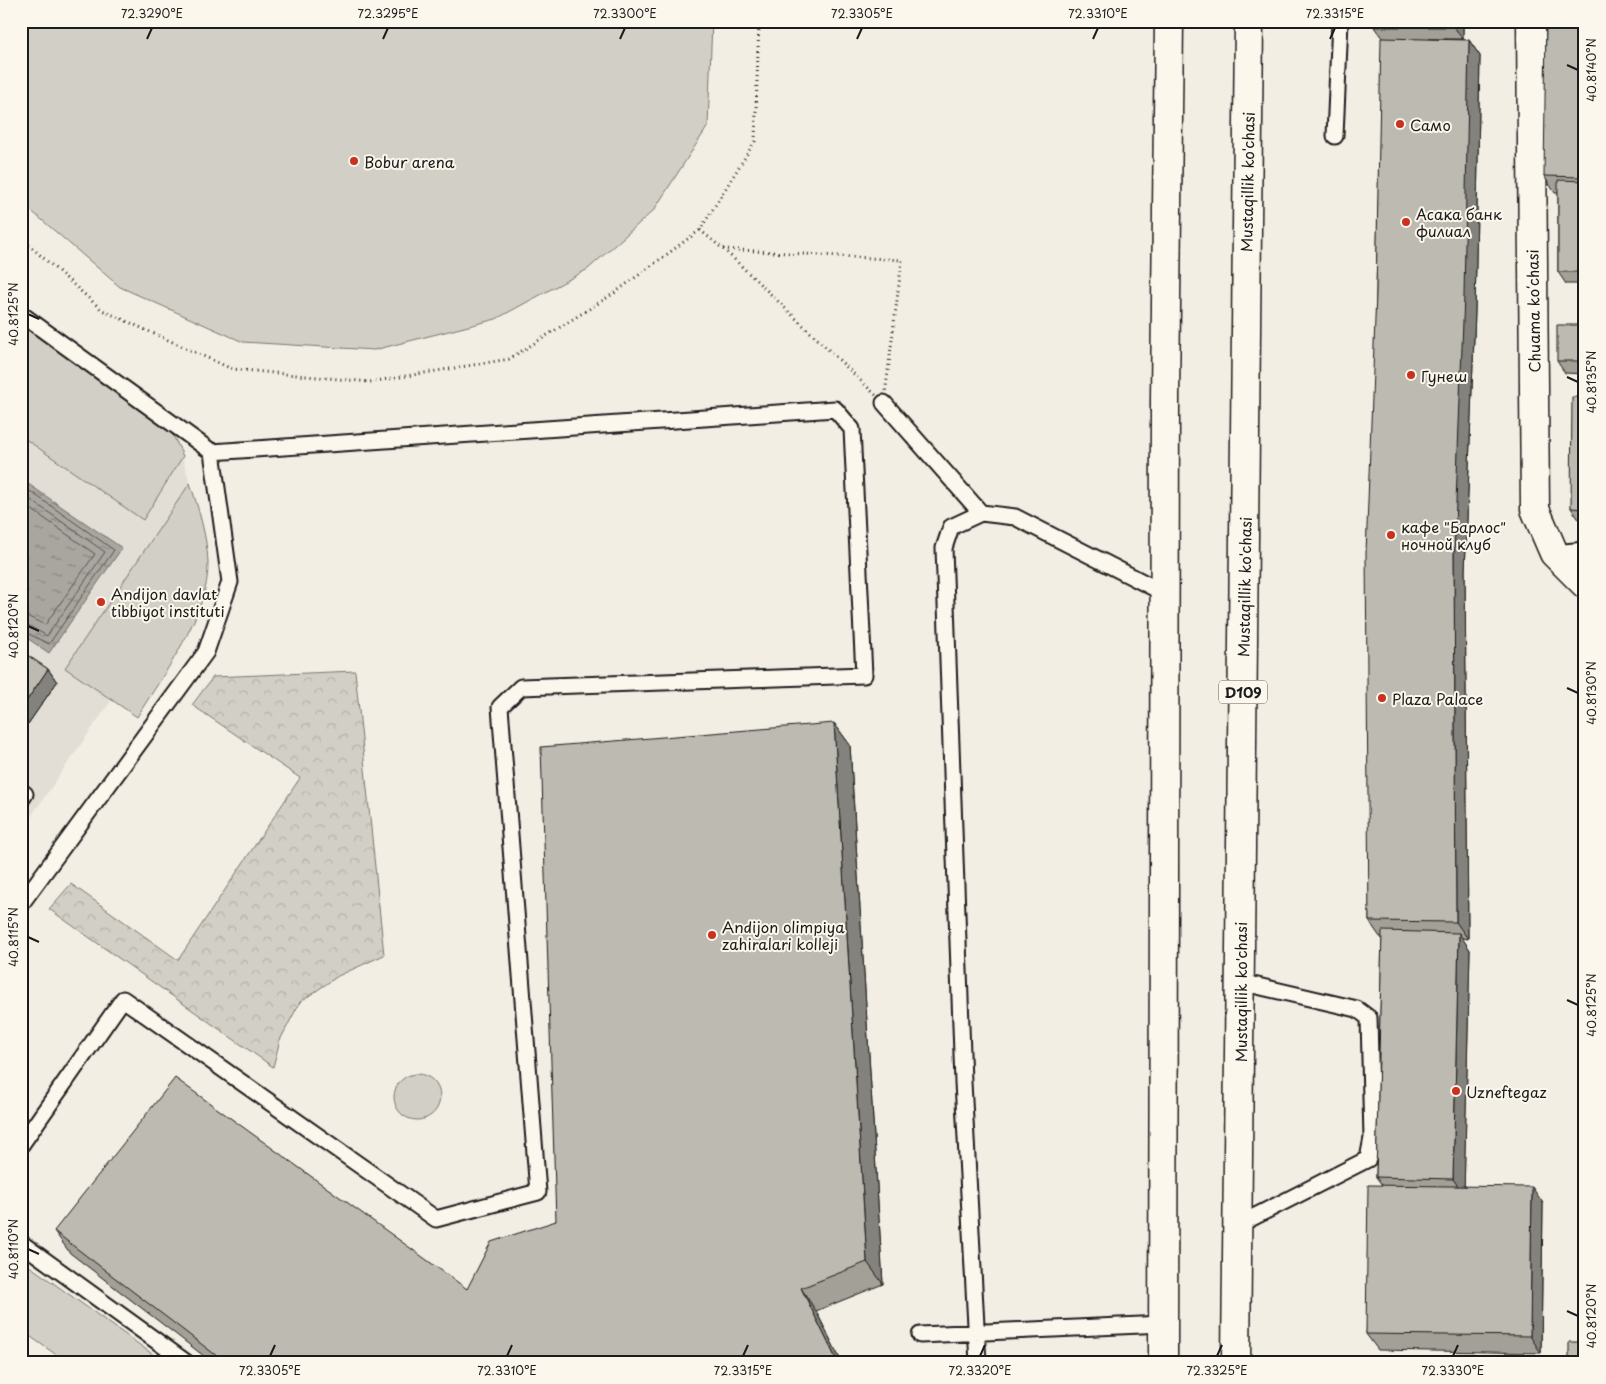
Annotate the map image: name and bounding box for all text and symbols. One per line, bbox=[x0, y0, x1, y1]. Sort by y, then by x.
text: 72.3290°E bbox=[121, 4, 183, 22]
text: 72.3295°E bbox=[358, 4, 418, 22]
text: 72.3300°E bbox=[593, 4, 657, 22]
text: 72.3305°E bbox=[831, 4, 893, 22]
text: 72.3310°E bbox=[1068, 4, 1128, 22]
text: 72.3315°E bbox=[1306, 4, 1364, 22]
text: 40.8140°N bbox=[1582, 38, 1600, 102]
street label: Mustaqillik ko'chasi bbox=[1234, 112, 1260, 252]
place label: Само bbox=[1410, 113, 1451, 136]
marker: Само bbox=[1394, 118, 1406, 130]
place label: Bobur arena bbox=[364, 150, 455, 173]
marker: Bobur arena bbox=[348, 155, 360, 167]
place label: Асака банк филиал bbox=[1416, 202, 1502, 242]
marker: Асака банк филиал bbox=[1400, 216, 1412, 228]
street label: Chuama koʻchasi bbox=[1520, 249, 1546, 373]
text: 40.8125°N bbox=[4, 282, 22, 346]
text: 40.8135°N bbox=[1582, 351, 1600, 413]
place label: Гунеш bbox=[1421, 364, 1467, 387]
marker: Гунеш bbox=[1405, 369, 1417, 381]
place label: кафе "Барлос" ночной клуб bbox=[1401, 515, 1506, 555]
street label: Mustaqillik ko'chasi bbox=[1231, 517, 1257, 657]
marker: кафе "Барлос" ночной клуб bbox=[1385, 529, 1397, 541]
place label: Andijon davlat tibbiyot instituti bbox=[111, 582, 225, 622]
text: 40.8120°N bbox=[4, 594, 22, 658]
marker: Andijon davlat tibbiyot instituti bbox=[95, 596, 107, 608]
text: 40.8130°N bbox=[1582, 661, 1600, 725]
road number: D109 bbox=[1219, 680, 1267, 704]
place label: Plaza Palace bbox=[1392, 687, 1483, 710]
marker: Plaza Palace bbox=[1376, 692, 1388, 704]
text: 40.8115°N bbox=[4, 907, 22, 967]
place label: Andijon olimpiya zahiralari kolleji bbox=[722, 915, 845, 955]
street label: Mustaqillik ko'chasi bbox=[1229, 922, 1252, 1062]
marker: Andijon olimpiya zahiralari kolleji bbox=[706, 929, 718, 941]
text: 40.8125°N bbox=[1582, 973, 1600, 1037]
place label: Uzneftegaz bbox=[1466, 1080, 1547, 1103]
marker: Uzneftegaz bbox=[1450, 1085, 1462, 1097]
text: 40.8110°N bbox=[4, 1219, 22, 1279]
text: 40.8120°N bbox=[1582, 1284, 1600, 1348]
text: 72.3305°E bbox=[239, 1361, 301, 1379]
text: 72.3310°E bbox=[477, 1361, 537, 1379]
text: 72.3315°E bbox=[714, 1361, 772, 1379]
text: 72.3320°E bbox=[948, 1361, 1012, 1379]
text: 72.3325°E bbox=[1186, 1361, 1248, 1379]
text: 72.3330°E bbox=[1422, 1361, 1484, 1379]

